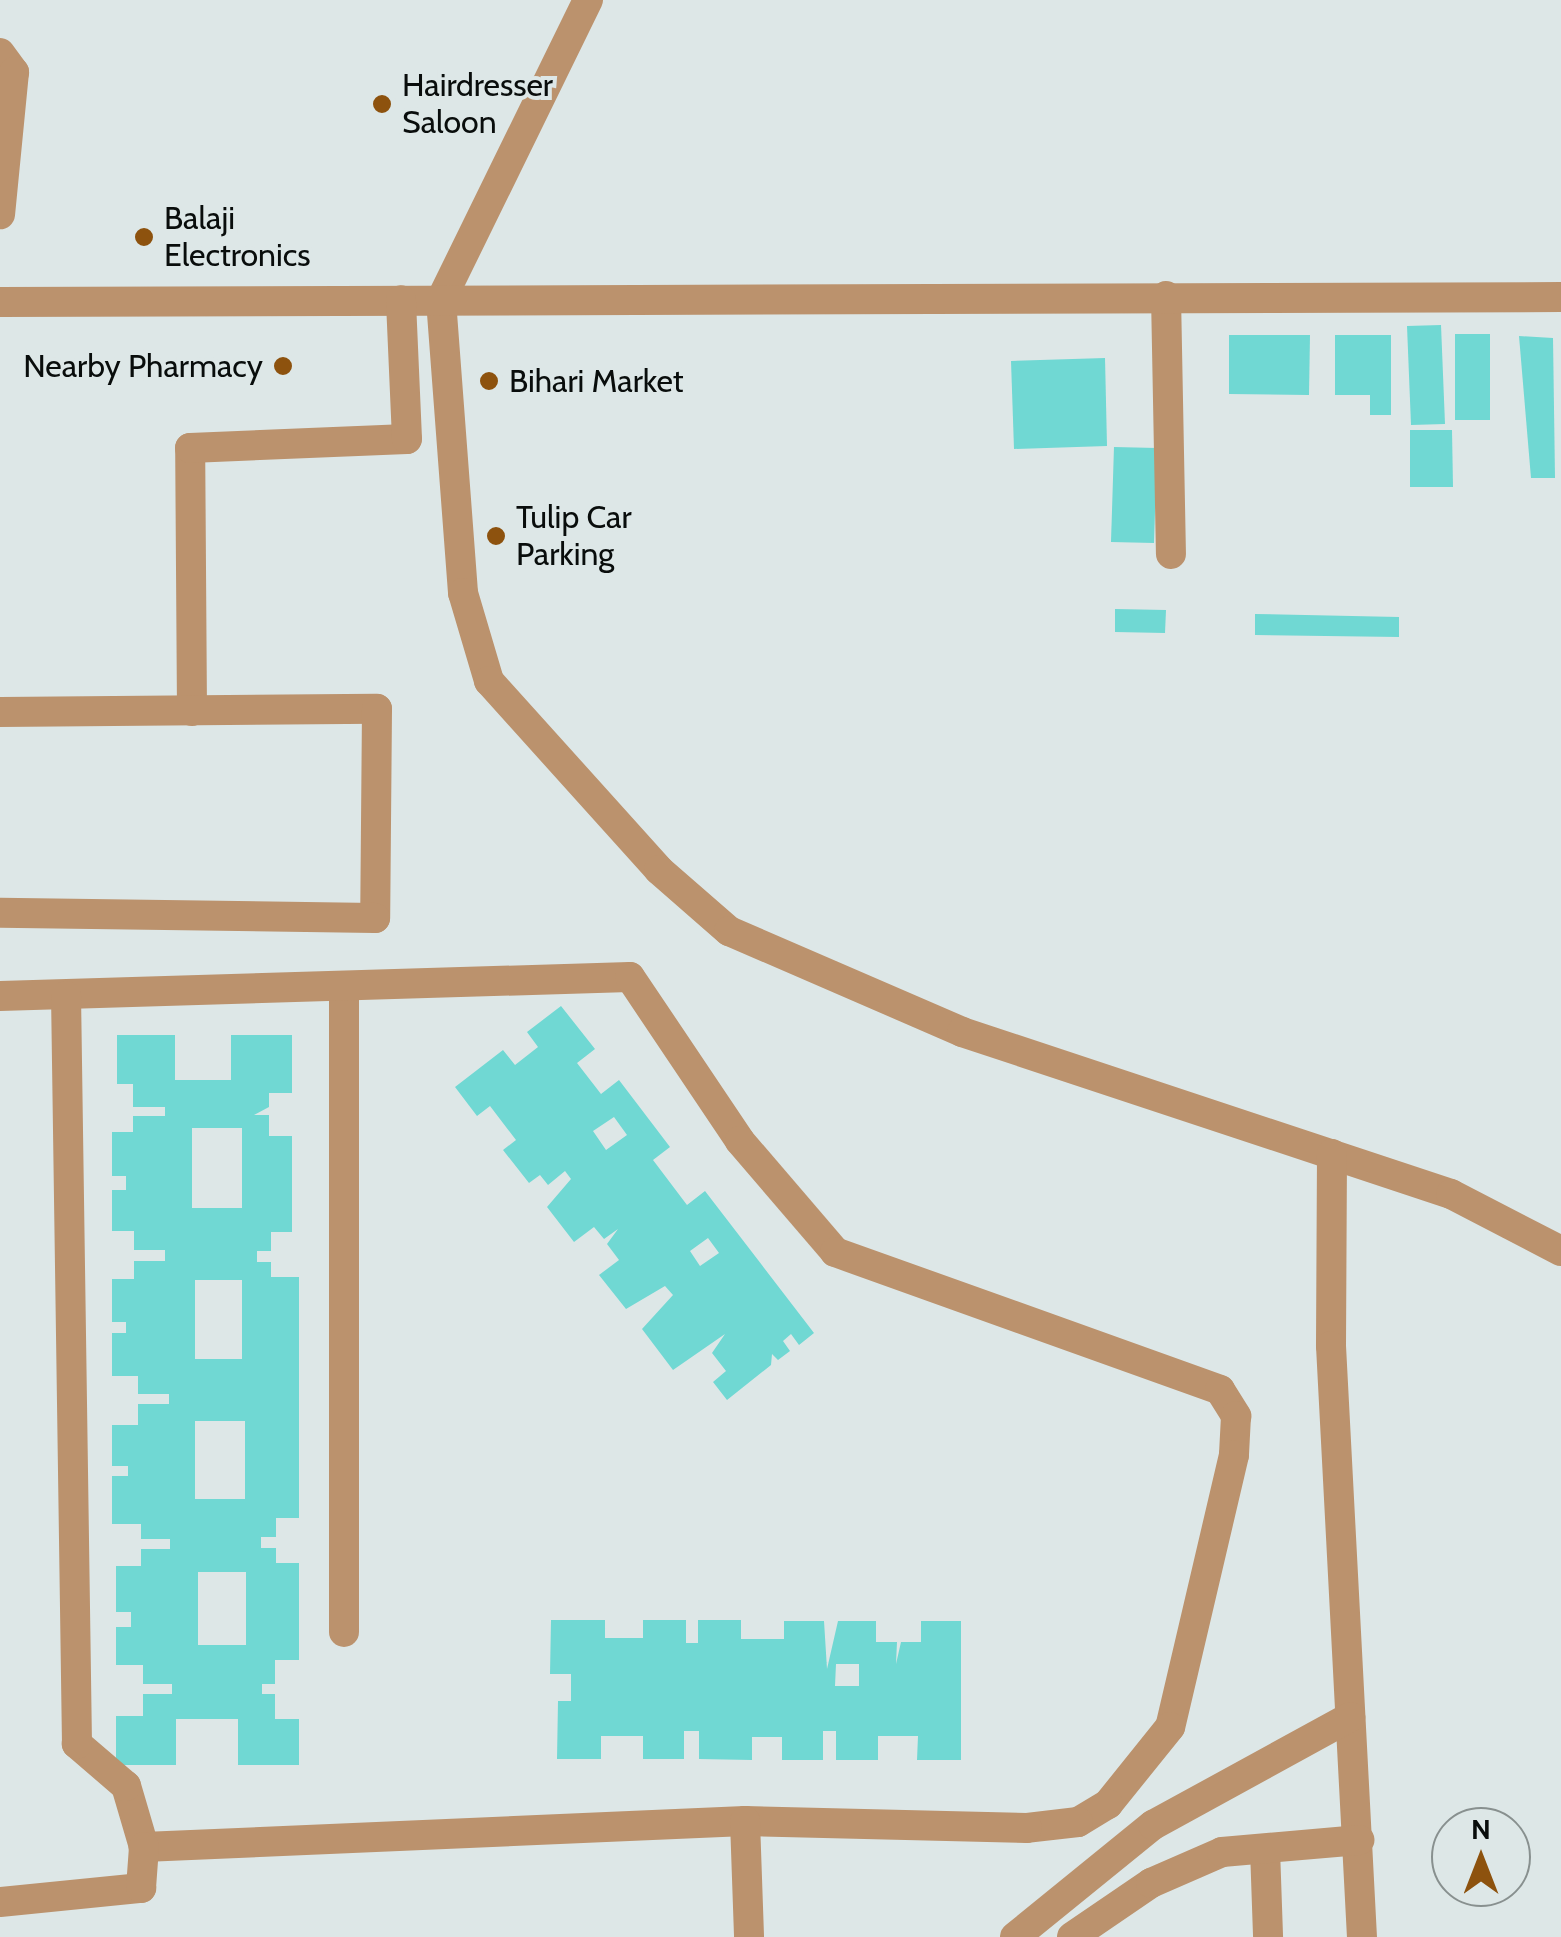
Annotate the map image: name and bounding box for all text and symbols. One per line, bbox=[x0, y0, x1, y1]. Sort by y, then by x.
place label: Hairdresser Saloon bbox=[402, 67, 553, 142]
marker: Hairdresser Saloon bbox=[371, 93, 393, 115]
place label: Balaji Electronics bbox=[164, 200, 311, 275]
marker: Balaji Electronics bbox=[133, 226, 155, 248]
place label: Nearby Pharmacy bbox=[23, 347, 263, 385]
marker: Nearby Pharmacy bbox=[272, 355, 294, 377]
place label: Bihari Market bbox=[509, 362, 684, 400]
marker: Bihari Market bbox=[478, 370, 500, 392]
place label: Tulip Car Parking bbox=[516, 499, 632, 574]
marker: Tulip Car Parking bbox=[485, 525, 507, 547]
north arrow bbox=[1431, 1807, 1531, 1907]
text: N bbox=[1471, 1812, 1491, 1846]

